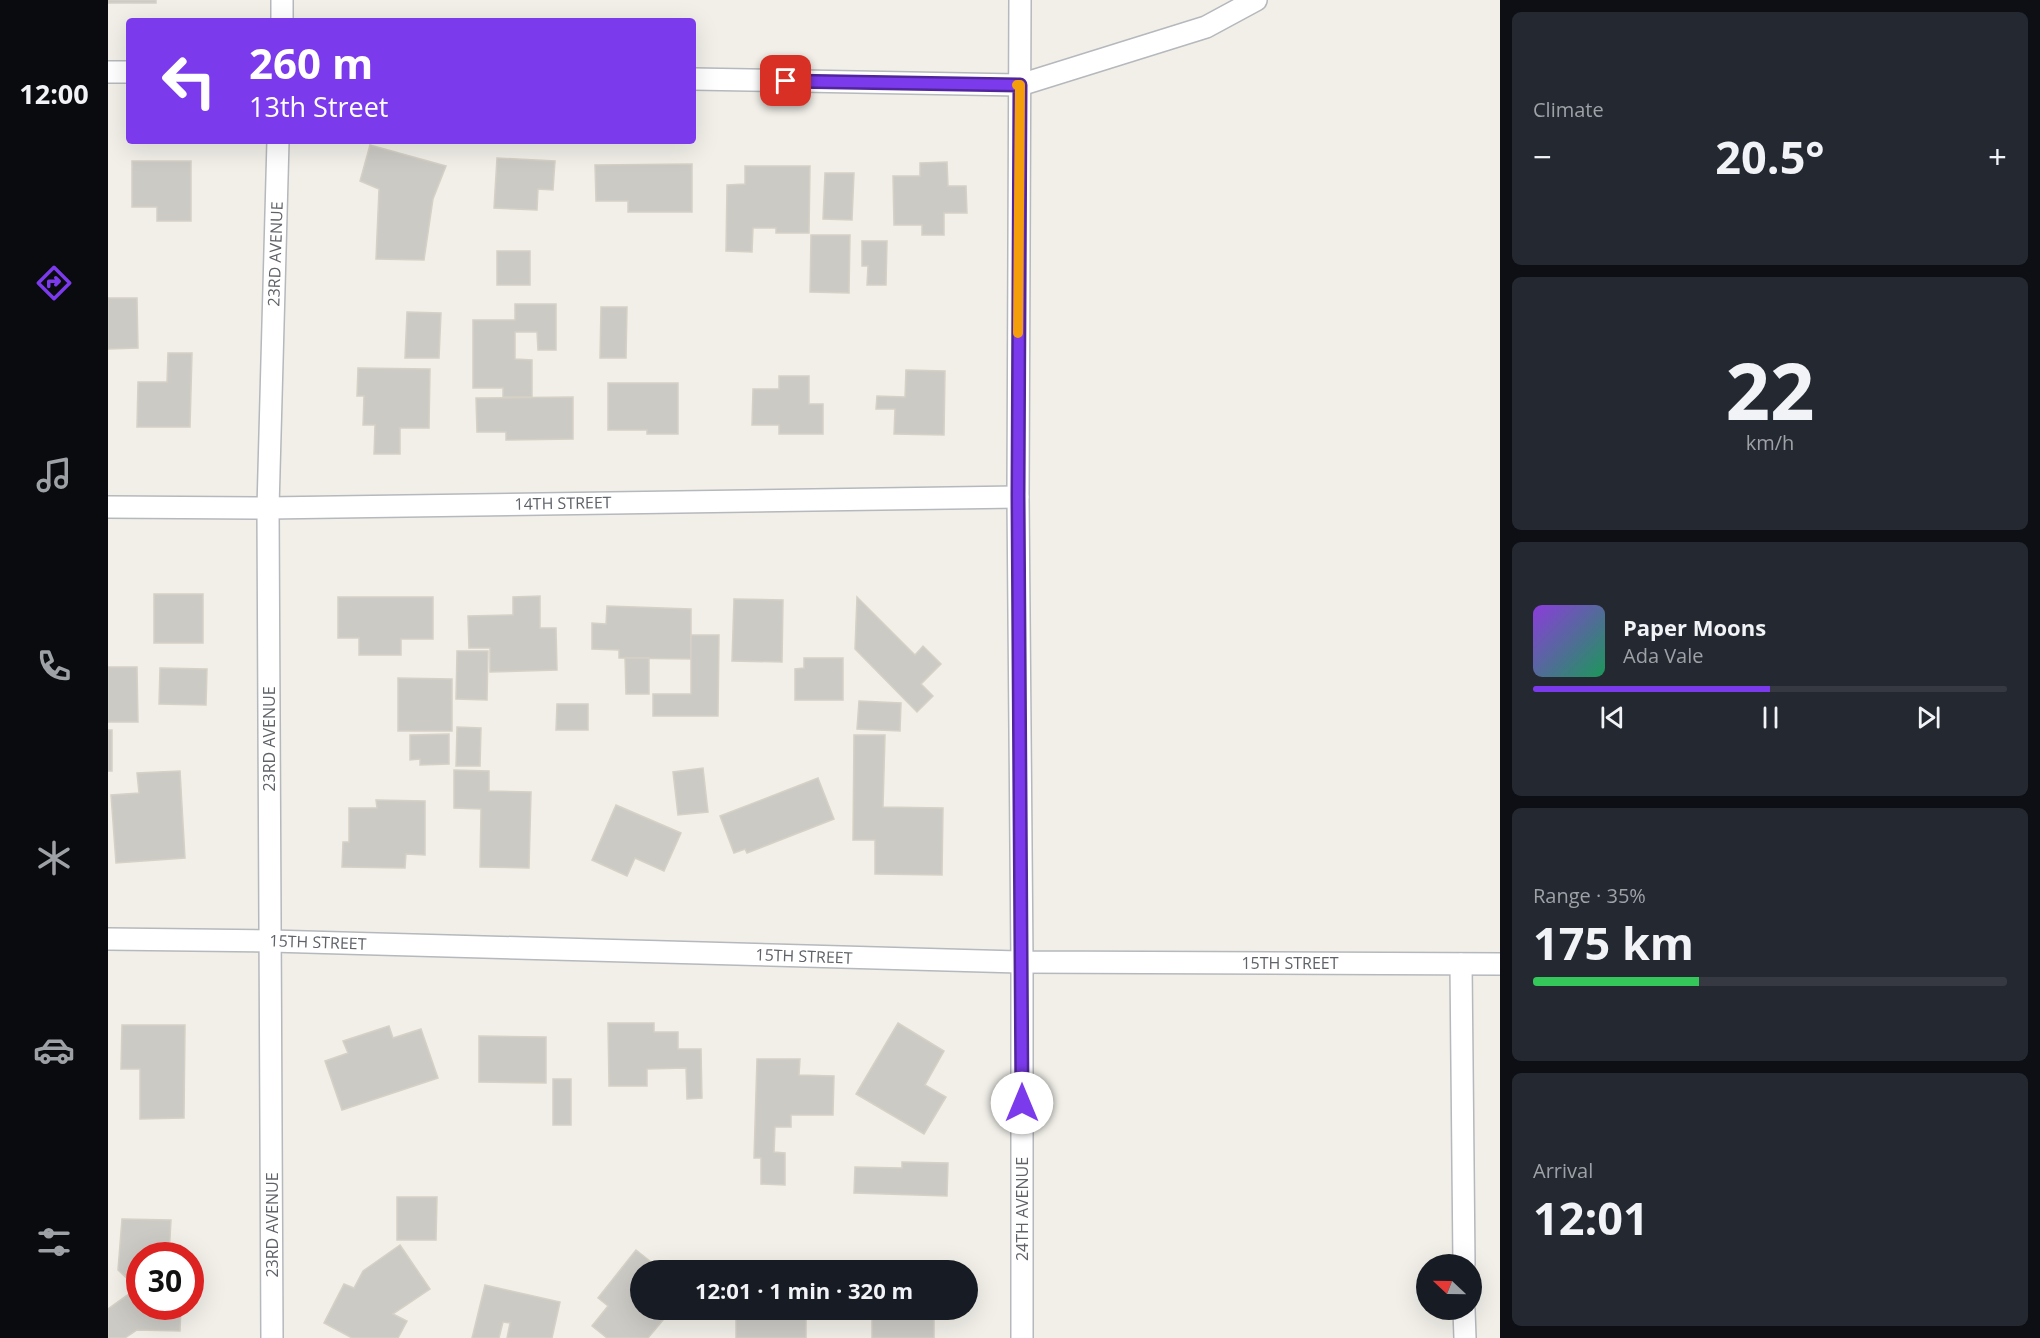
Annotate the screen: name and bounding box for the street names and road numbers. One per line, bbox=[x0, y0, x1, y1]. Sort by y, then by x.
street label: 23RD AVENUE bbox=[262, 201, 288, 307]
street label: 14TH STREET bbox=[514, 491, 612, 515]
street label: 23RD AVENUE bbox=[258, 686, 280, 792]
street label: 15TH STREET bbox=[269, 929, 367, 955]
street label: 15TH STREET bbox=[755, 943, 853, 969]
street label: 15TH STREET bbox=[1241, 952, 1339, 974]
street label: 24TH AVENUE bbox=[1011, 1157, 1033, 1261]
street label: 23RD AVENUE bbox=[261, 1172, 283, 1278]

